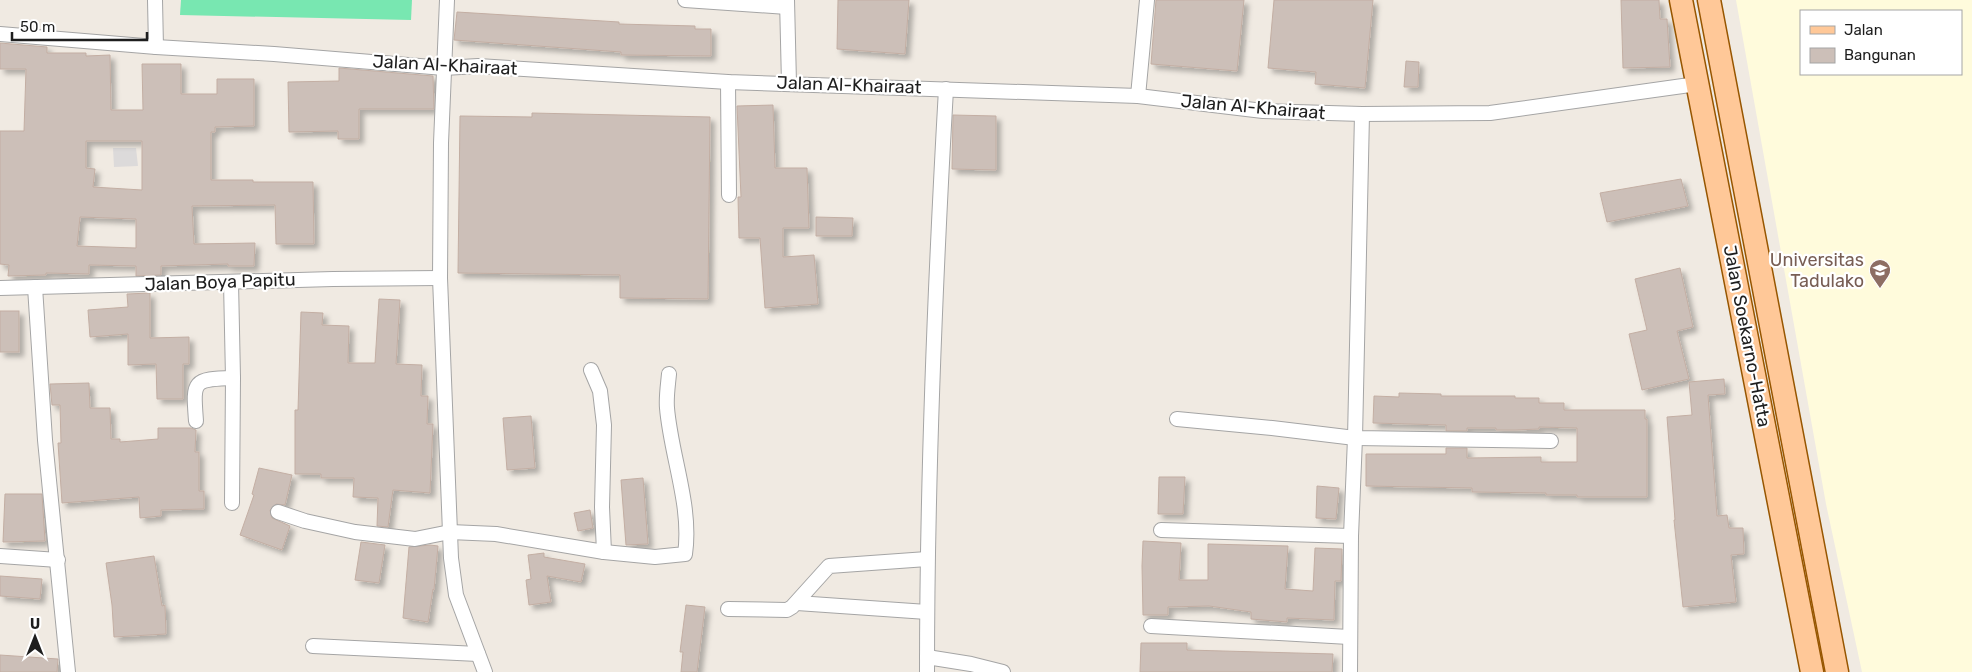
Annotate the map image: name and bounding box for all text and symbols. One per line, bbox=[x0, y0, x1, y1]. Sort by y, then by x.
scale bar bbox=[12, 10, 148, 42]
legend bbox=[1800, 10, 1962, 75]
text: 50 m bbox=[20, 18, 55, 36]
text: Jalan bbox=[1844, 21, 1883, 39]
text: Bangunan bbox=[1844, 46, 1916, 64]
street label: Jalan Al-Khairaat bbox=[372, 50, 518, 80]
street label: Jalan Al-Khairaat bbox=[776, 71, 922, 99]
street label: Jalan Al-Khairaat bbox=[1180, 90, 1326, 124]
street label: Jalan Soekarno-Hatta bbox=[1719, 243, 1775, 429]
place label: Universitas Tadulako bbox=[1770, 249, 1864, 292]
school or university icon: Universitas Tadulako bbox=[1868, 258, 1892, 289]
street label: Jalan Boya Papitu bbox=[144, 268, 296, 296]
north arrow bbox=[10, 612, 60, 662]
text: U bbox=[30, 616, 40, 633]

